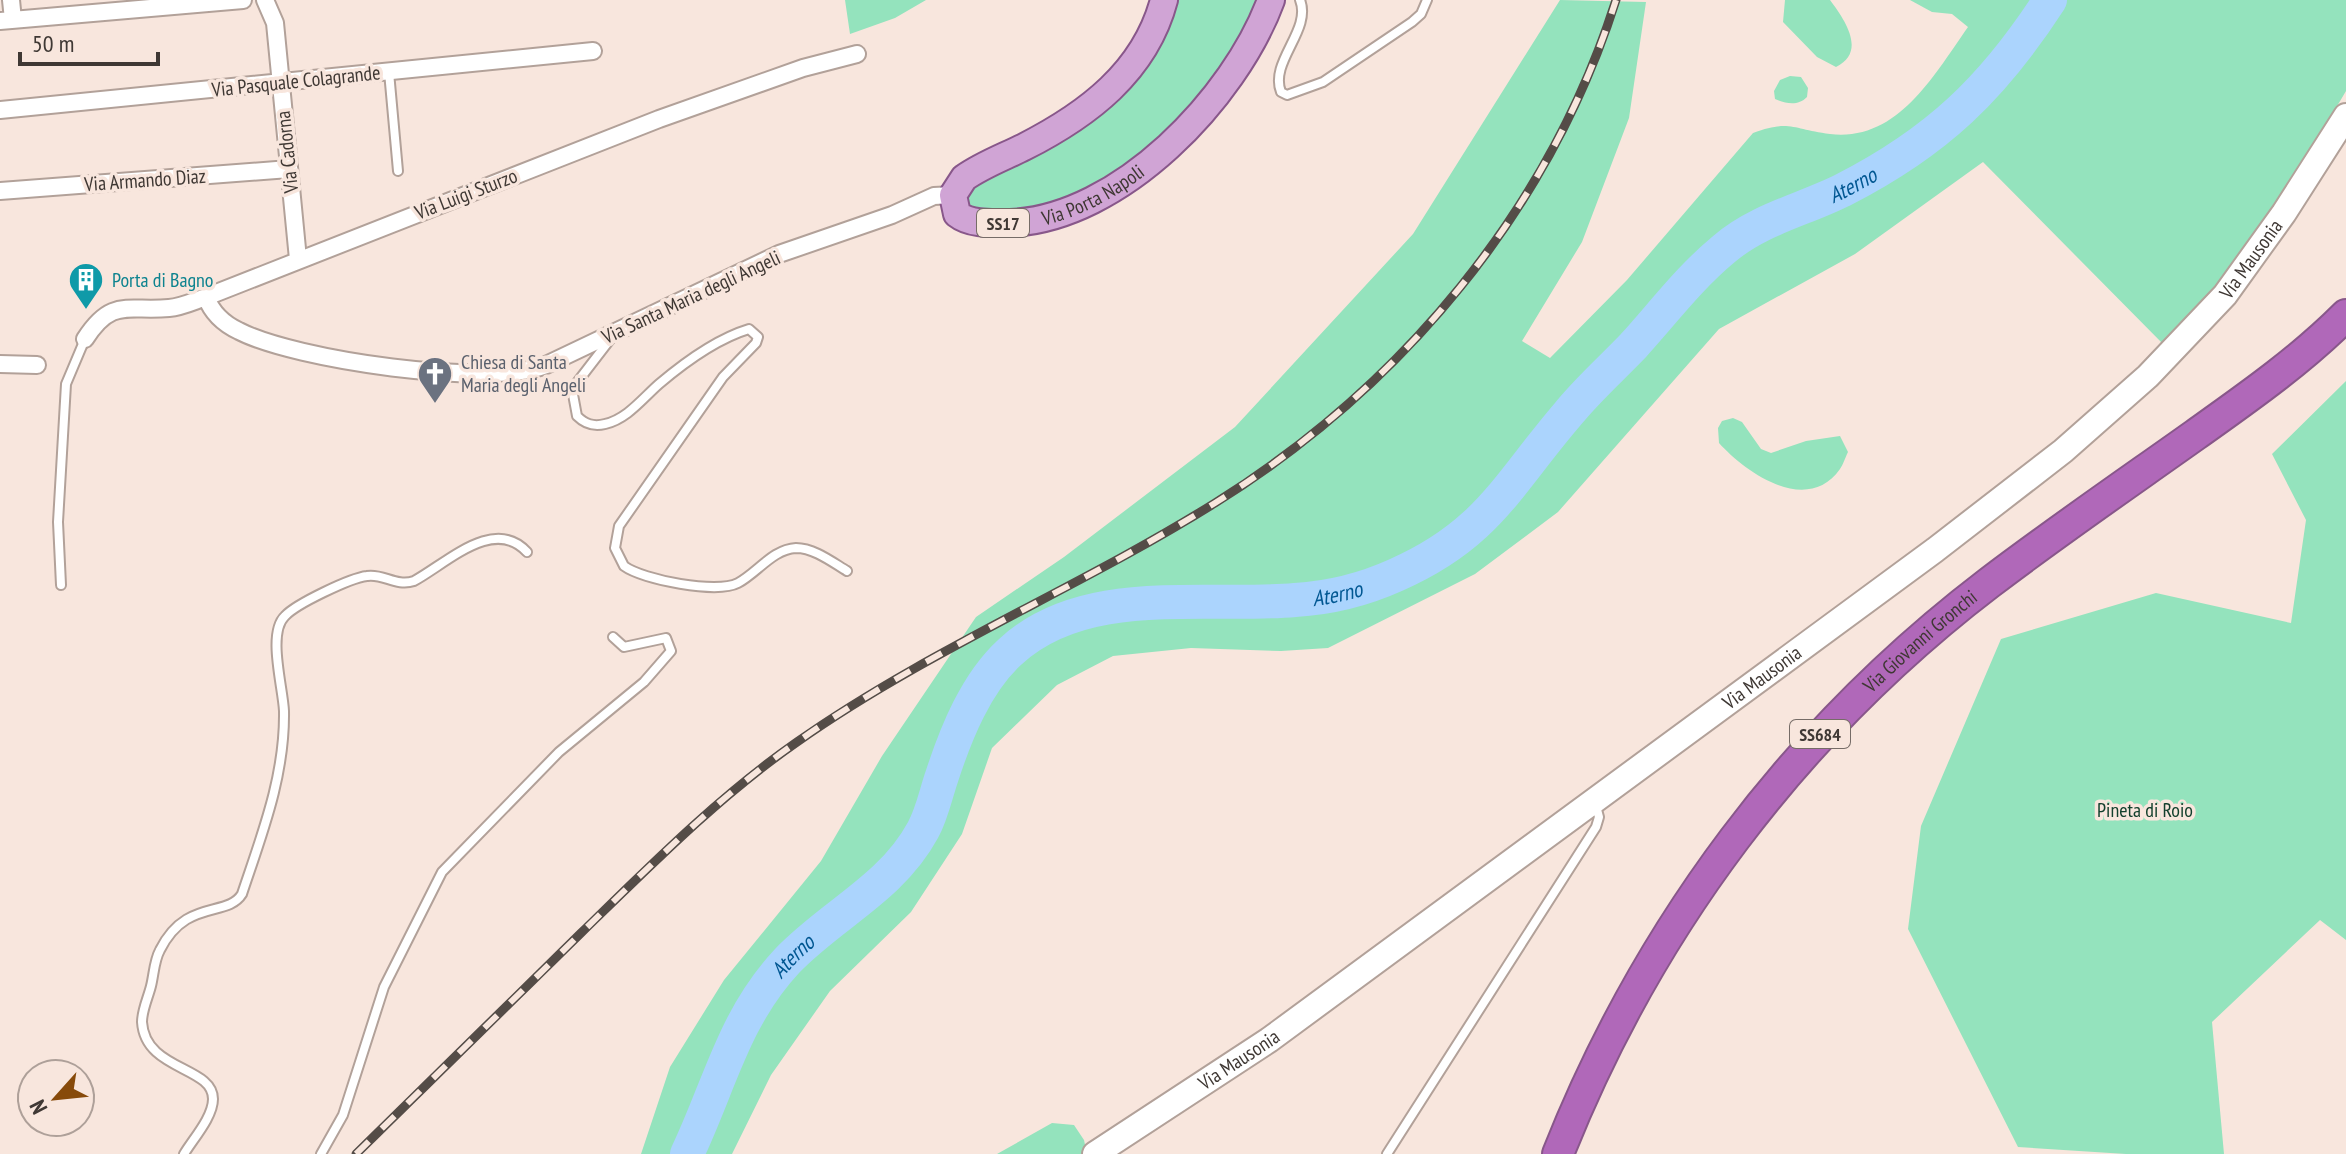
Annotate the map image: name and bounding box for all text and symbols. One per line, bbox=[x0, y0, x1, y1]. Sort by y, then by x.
scale bar bbox=[20, 16, 158, 66]
text: 50 m bbox=[32, 28, 74, 59]
street label: Via Pasquale Colagrande bbox=[209, 59, 382, 103]
street label: Via Cadorna bbox=[270, 110, 304, 195]
street label: Via Porta Napoli bbox=[1038, 159, 1149, 232]
water label: Aterno bbox=[1824, 160, 1883, 209]
street label: Via Armando Diaz bbox=[82, 163, 207, 197]
street label: Via Luigi Sturzo bbox=[410, 163, 521, 226]
road number: SS17 bbox=[977, 209, 1029, 237]
street label: Via Mausonia bbox=[2213, 214, 2288, 305]
street label: Via Santa Maria degli Angeli bbox=[597, 244, 784, 350]
building icon: Porta di Bagno bbox=[67, 261, 105, 311]
place label: Porta di Bagno bbox=[112, 267, 214, 293]
place label: Chiesa di Santa Maria degli Angeli bbox=[461, 349, 586, 398]
church icon: Chiesa di Santa Maria degli Angeli bbox=[416, 355, 454, 405]
water label: Aterno bbox=[1310, 574, 1367, 612]
street label: Via Giovanni Gronchi bbox=[1857, 584, 1982, 699]
street label: Via Mausonia bbox=[1716, 640, 1807, 716]
road number: SS684 bbox=[1790, 720, 1850, 748]
park label: Pineta di Roio bbox=[2097, 797, 2193, 823]
water label: Aterno bbox=[765, 927, 821, 983]
street label: Via Mausonia bbox=[1193, 1024, 1285, 1096]
north arrow bbox=[16, 1058, 96, 1138]
text: N bbox=[23, 1095, 53, 1119]

